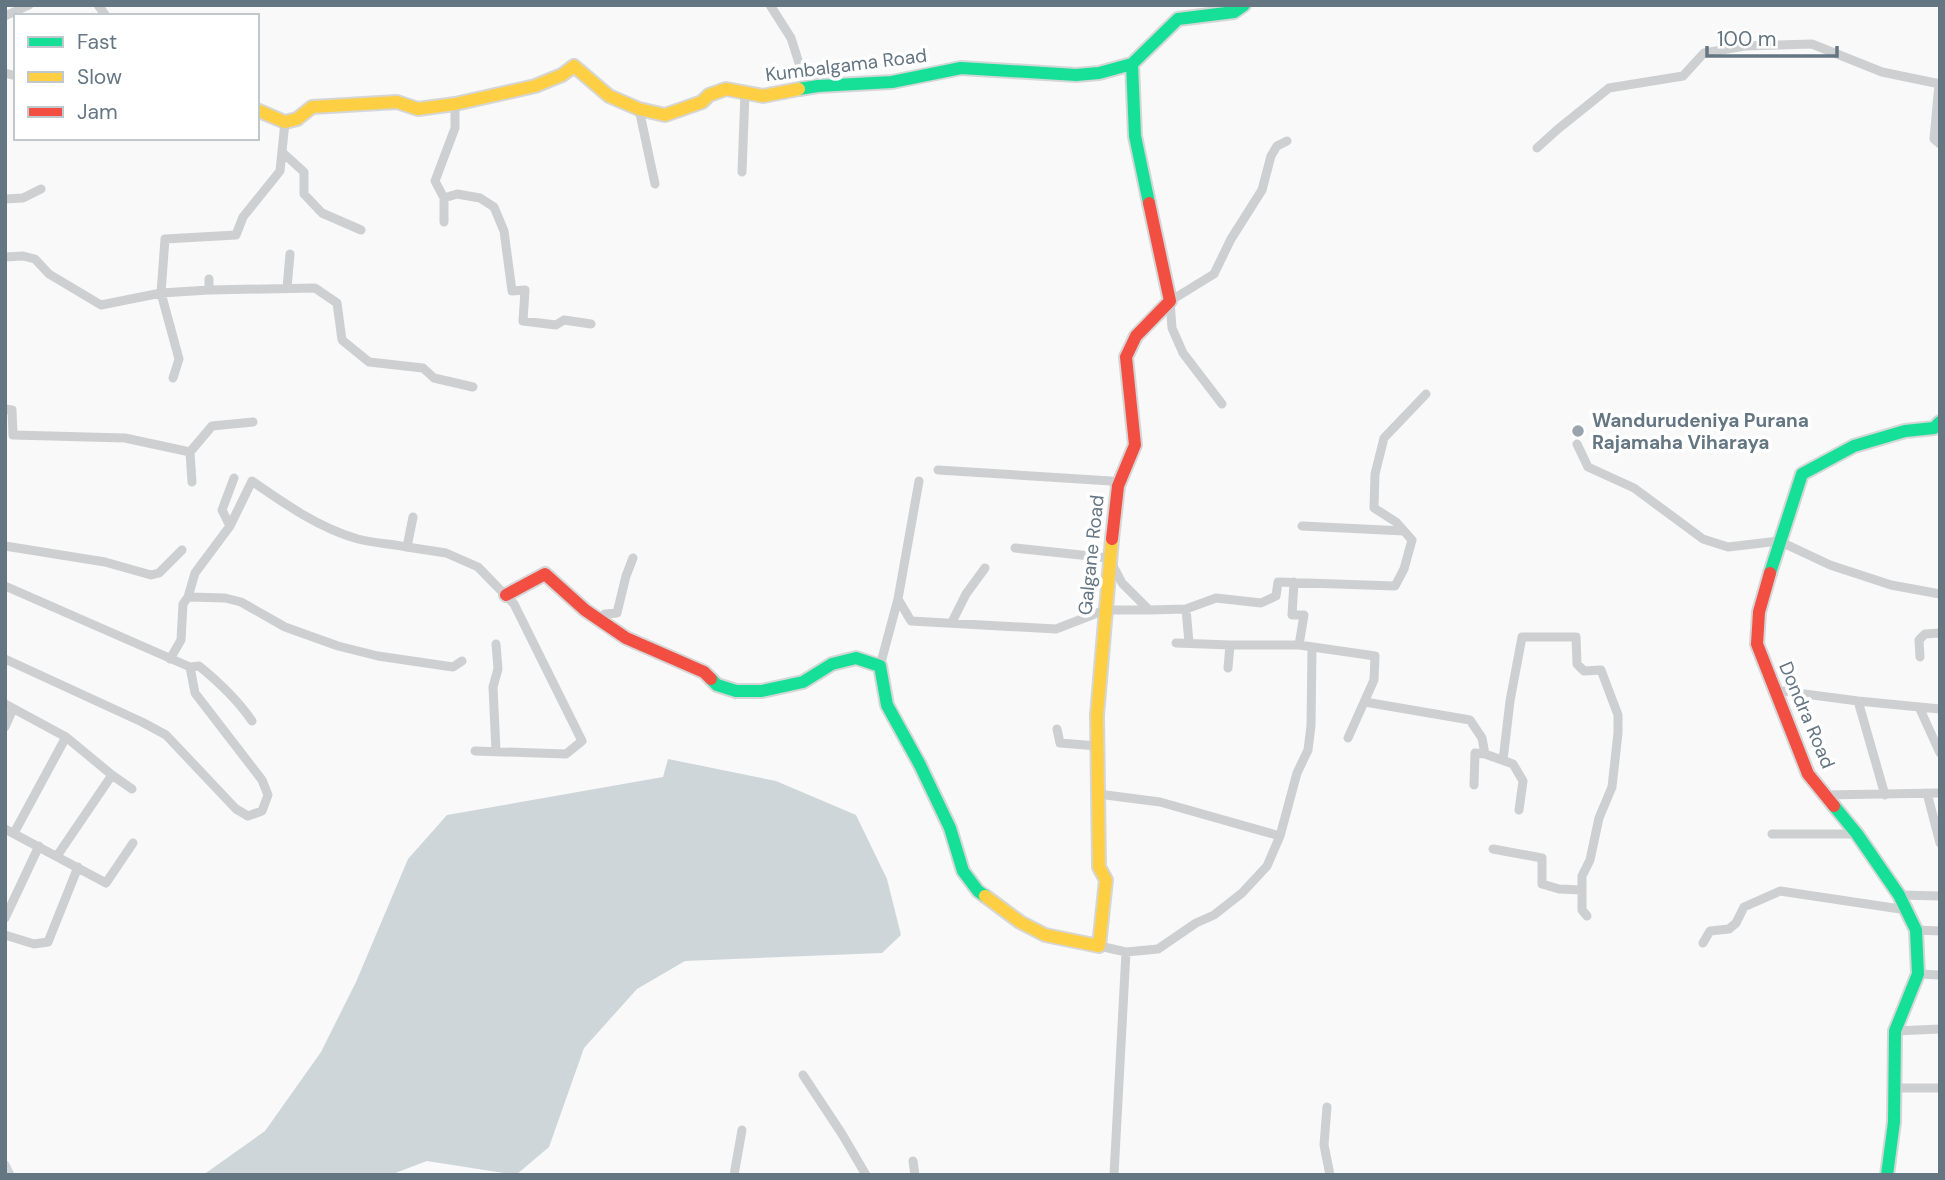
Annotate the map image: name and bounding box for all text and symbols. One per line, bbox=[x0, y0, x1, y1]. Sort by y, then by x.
legend bbox=[14, 14, 259, 140]
scale bar bbox=[1707, 14, 1836, 58]
text: 100 m bbox=[1717, 25, 1777, 53]
text: Fast bbox=[77, 28, 117, 56]
street label: Kumbalgama Road bbox=[764, 43, 928, 87]
text: Slow bbox=[77, 63, 122, 91]
text: Jam bbox=[77, 98, 118, 126]
place label: Wandurudeniya Purana Rajamaha Viharaya bbox=[1592, 408, 1809, 455]
marker: Wandurudeniya Purana Rajamaha Viharaya bbox=[1570, 423, 1586, 439]
street label: Galgane Road bbox=[1072, 494, 1110, 616]
street label: Dondra Road bbox=[1773, 658, 1841, 772]

